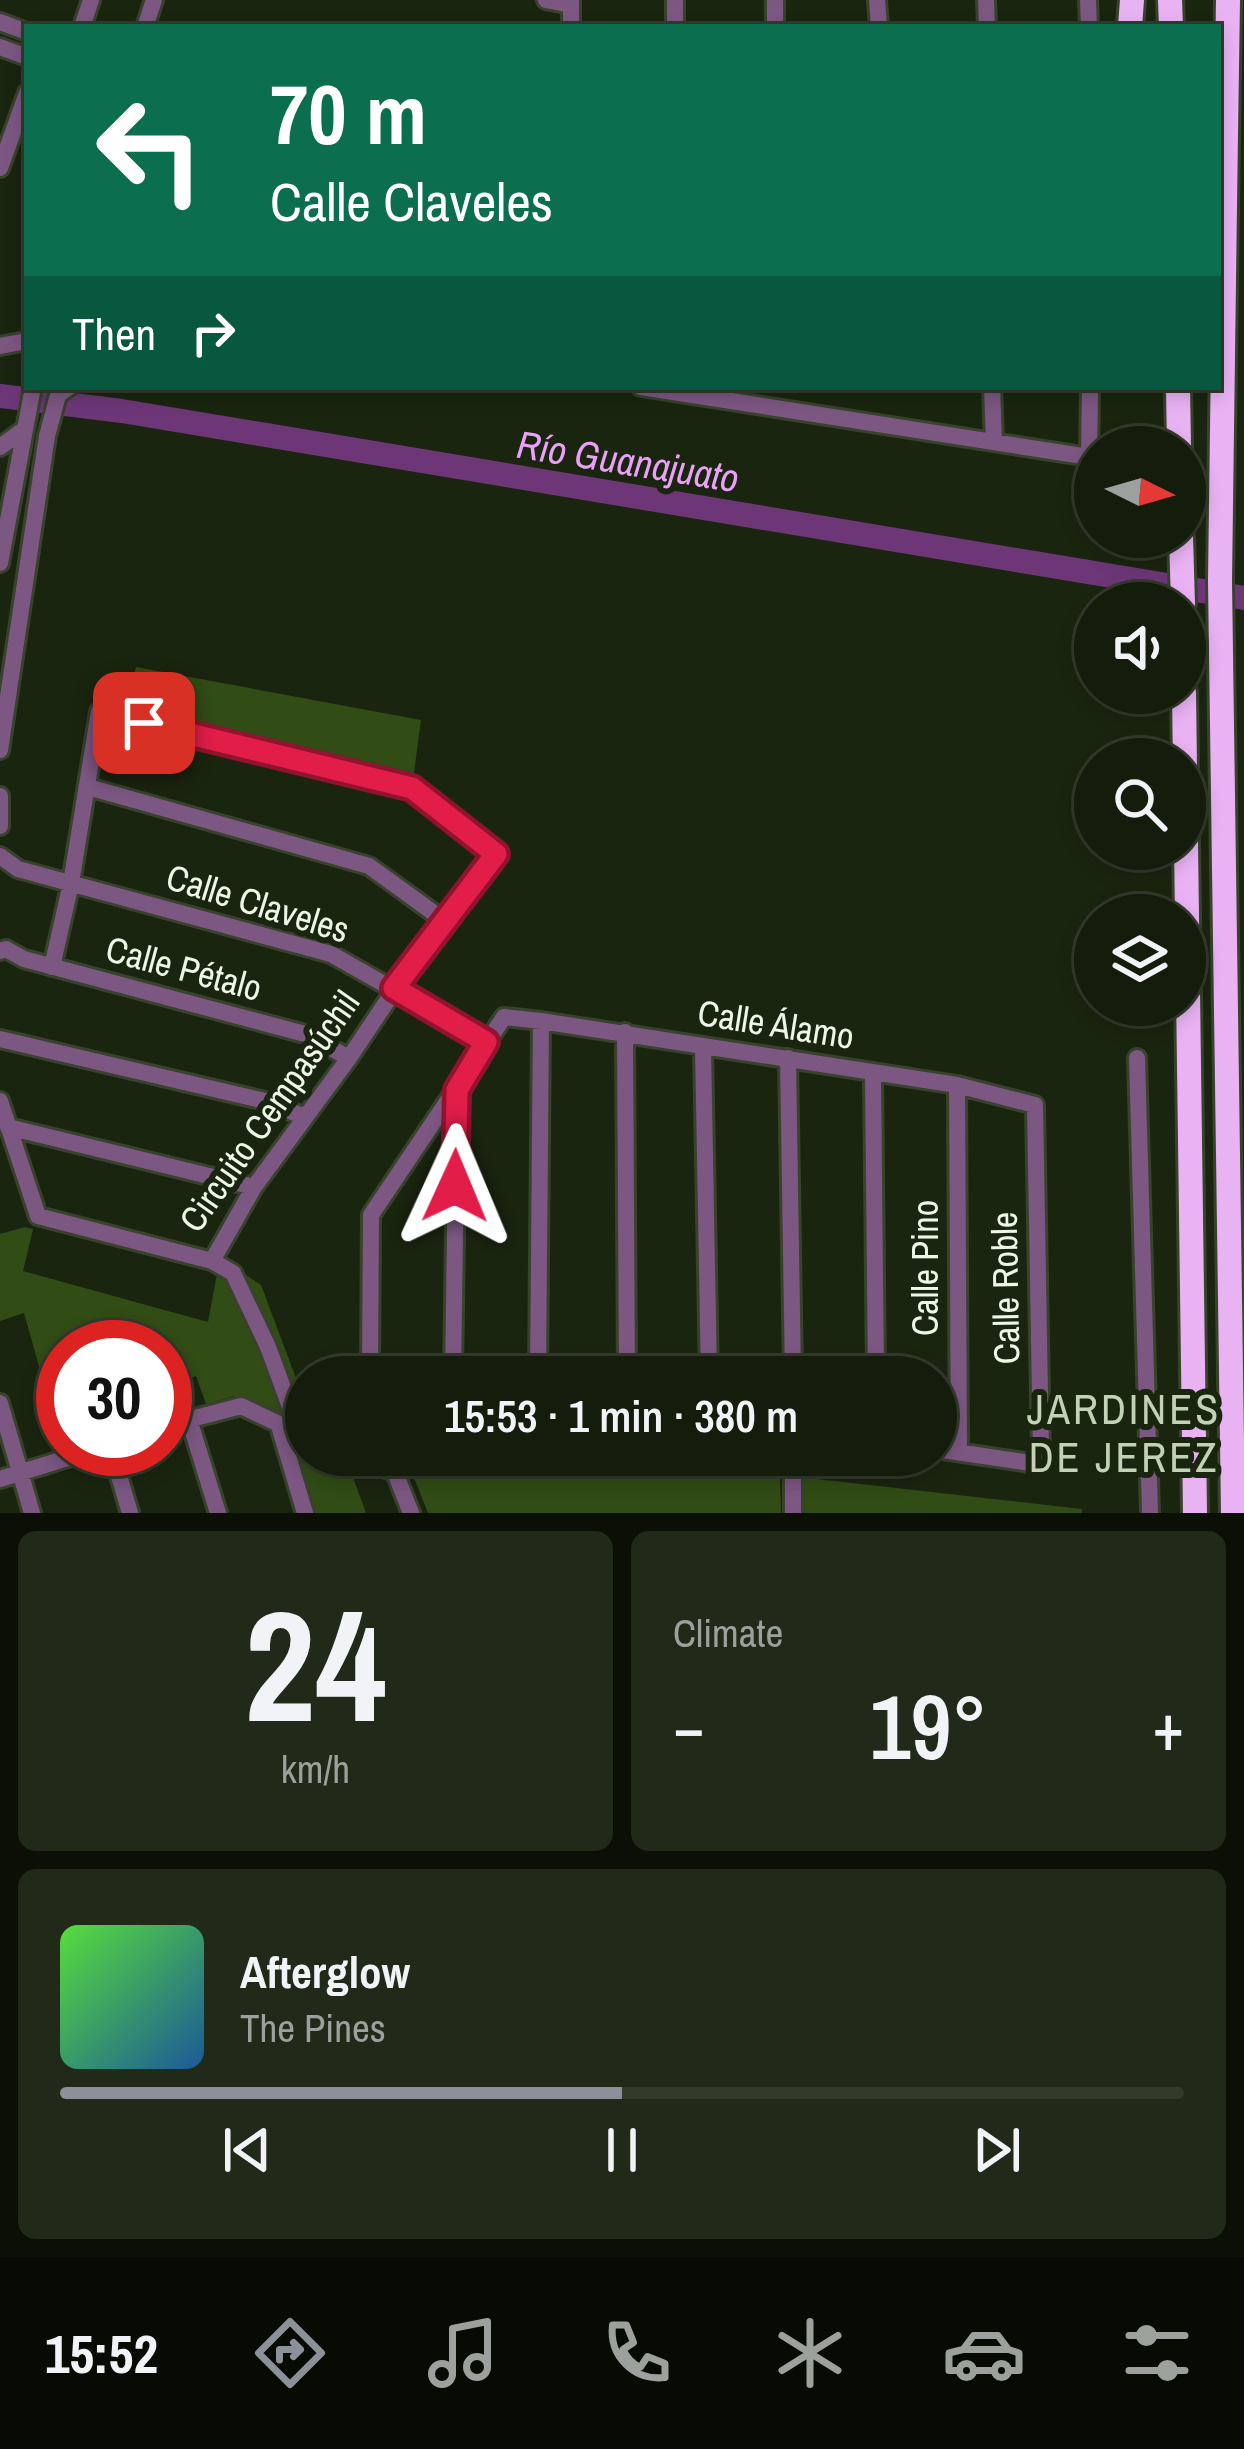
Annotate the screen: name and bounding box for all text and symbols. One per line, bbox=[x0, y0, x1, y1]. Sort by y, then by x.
text: 70 m bbox=[270, 57, 427, 170]
icon: left bbox=[72, 72, 228, 228]
text: Calle Claveles bbox=[270, 165, 553, 238]
icon: right bbox=[180, 300, 246, 366]
text: Then bbox=[72, 303, 156, 364]
water label: Río Guanajuato bbox=[513, 418, 743, 504]
north arrow bbox=[1074, 426, 1206, 558]
map controls bbox=[1074, 426, 1206, 1026]
button: sound bbox=[1074, 582, 1206, 714]
pin bbox=[93, 672, 195, 774]
icon: arrive bbox=[111, 690, 177, 756]
button: search bbox=[1074, 738, 1206, 870]
street label: Calle Claveles bbox=[161, 852, 355, 954]
button: layers bbox=[1074, 894, 1206, 1026]
street label: Calle Pétalo bbox=[101, 924, 267, 1012]
street label: Circuito Cempasúchil bbox=[168, 981, 370, 1241]
street label: Calle Álamo bbox=[694, 988, 858, 1060]
position arrow bbox=[392, 1123, 518, 1249]
street label: Calle Pino bbox=[901, 1200, 949, 1336]
street label: Calle Roble bbox=[980, 1211, 1030, 1365]
speed limit sign: 30 bbox=[36, 1320, 192, 1476]
district label: JARDINES DE JEREZ bbox=[1027, 1381, 1221, 1485]
text: 15:53 · 1 min · 380 m bbox=[444, 1385, 798, 1446]
text: 24 bbox=[244, 1560, 387, 1770]
text: Climate bbox=[673, 1607, 783, 1659]
text: 19° bbox=[869, 1666, 988, 1787]
text: − bbox=[673, 1682, 705, 1771]
text: + bbox=[1152, 1682, 1184, 1771]
text: km/h bbox=[281, 1743, 350, 1795]
text: Afterglow bbox=[240, 1941, 410, 2002]
text: The Pines bbox=[240, 2002, 386, 2054]
icon: previous bbox=[214, 2117, 280, 2183]
icon: pause bbox=[589, 2117, 655, 2183]
icon: next bbox=[964, 2117, 1030, 2183]
icon: directions bbox=[248, 2311, 332, 2395]
icon: music bbox=[421, 2311, 505, 2395]
icon: phone bbox=[595, 2311, 679, 2395]
icon: climate bbox=[768, 2311, 852, 2395]
icon: car bbox=[942, 2311, 1026, 2395]
icon: filters bbox=[1115, 2311, 1199, 2395]
text: 15:52 bbox=[45, 2317, 158, 2390]

